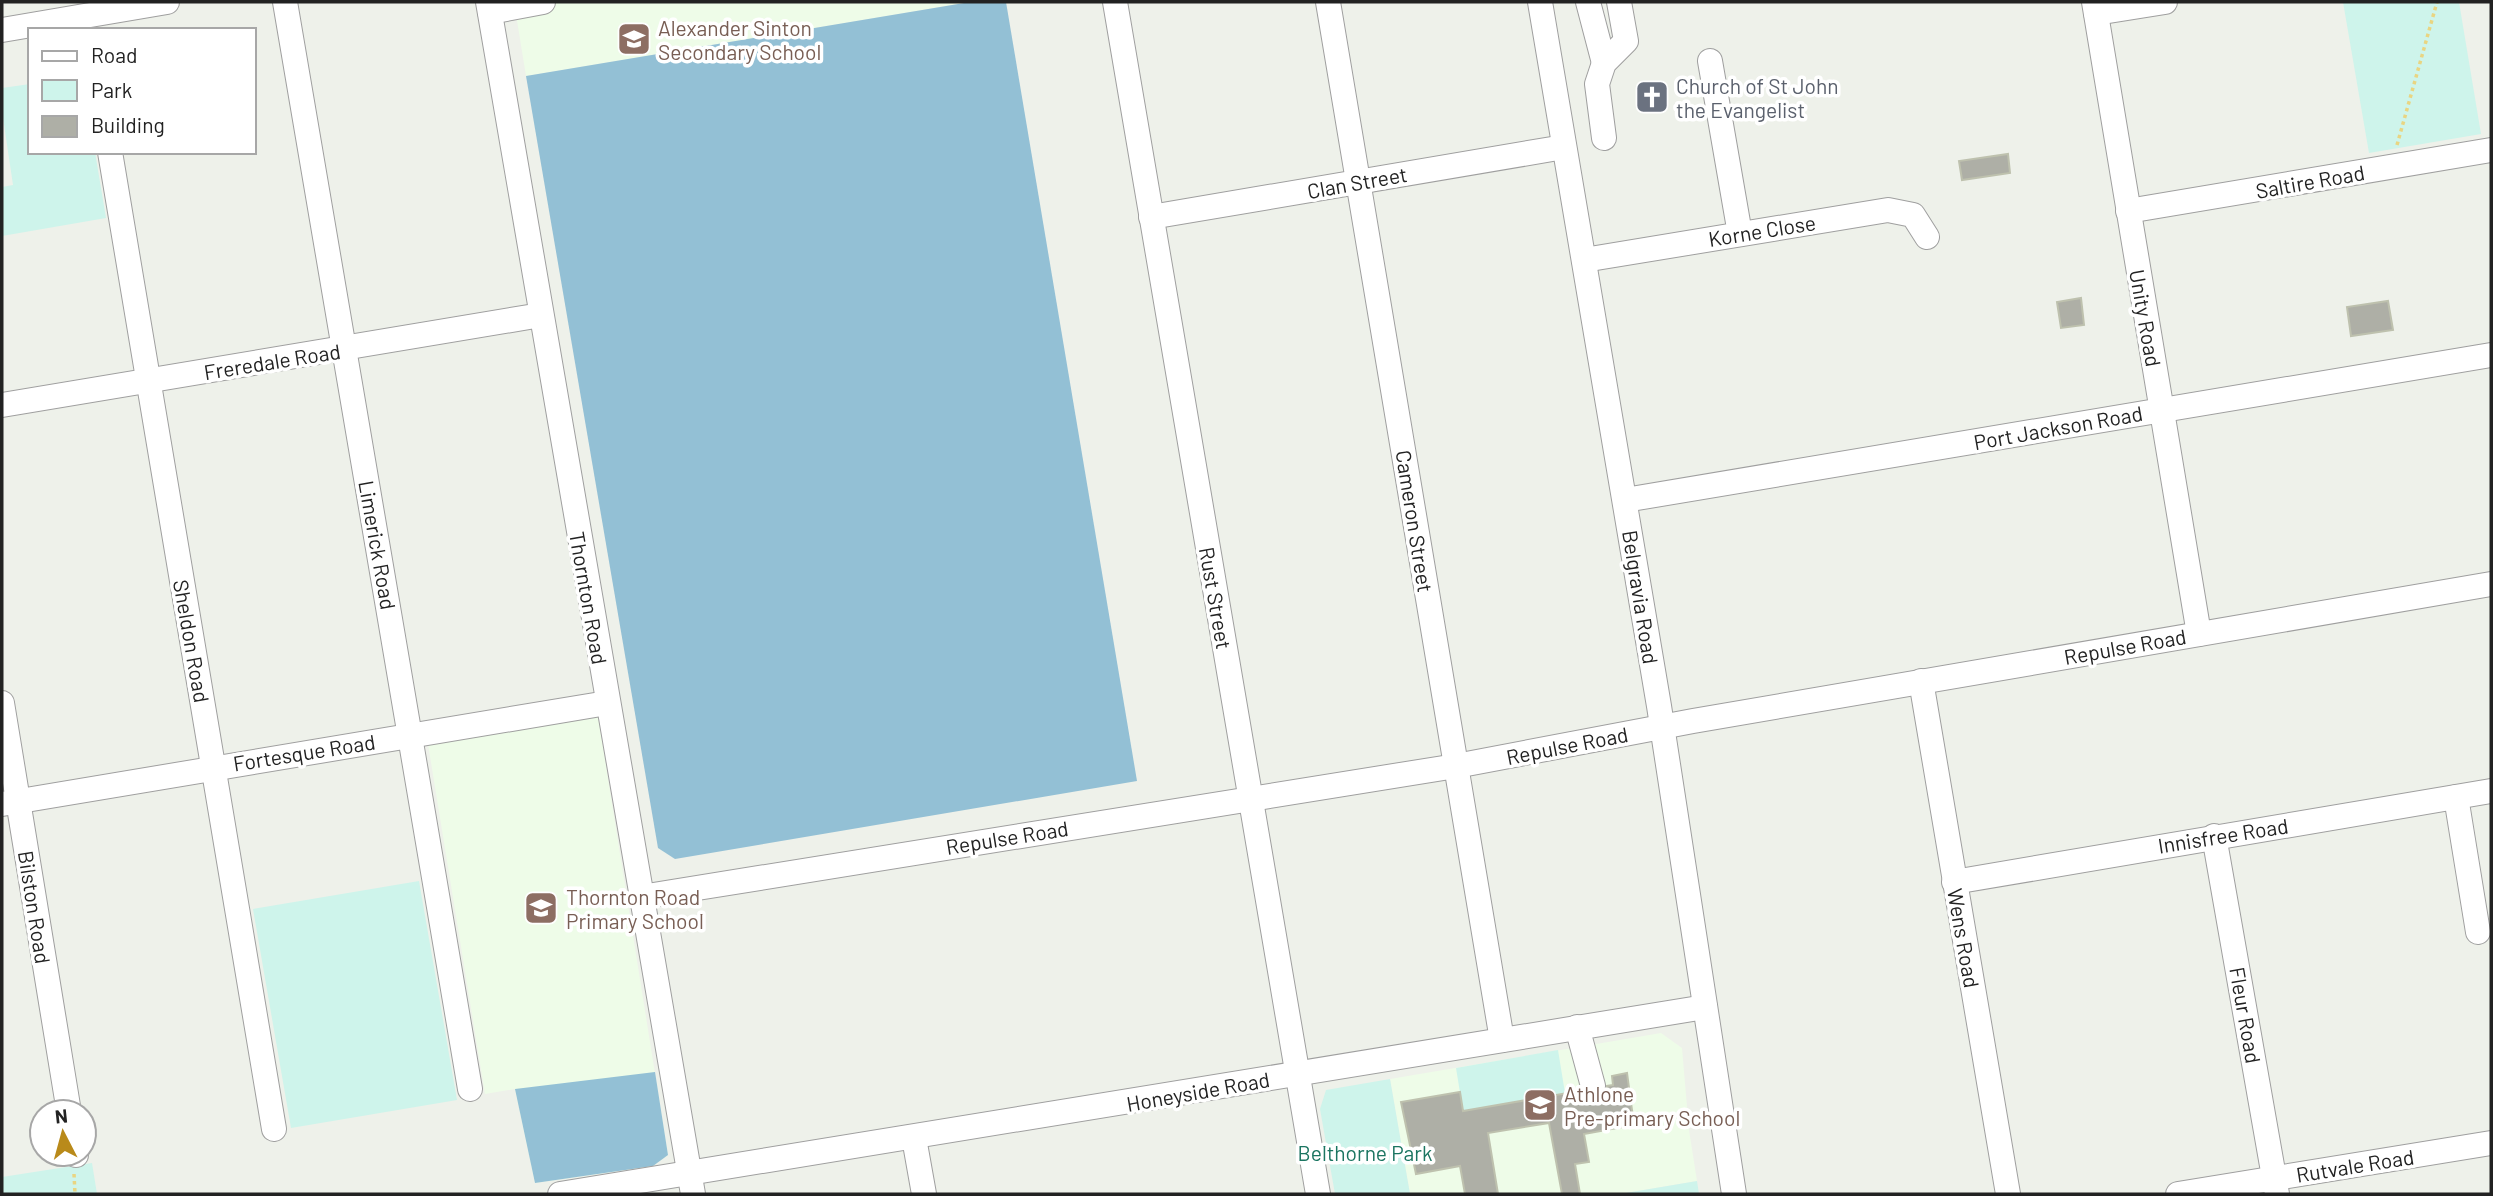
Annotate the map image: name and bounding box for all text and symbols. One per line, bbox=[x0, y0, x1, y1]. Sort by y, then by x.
place label: Alexander Sinton Secondary School bbox=[658, 15, 821, 64]
school or university icon: Alexander Sinton Secondary School bbox=[615, 20, 653, 58]
legend bbox=[28, 28, 256, 154]
text: Road bbox=[91, 42, 137, 67]
place label: Church of St John the Evangelist bbox=[1676, 73, 1839, 122]
text: Park bbox=[91, 77, 132, 102]
church icon: Church of St John the Evangelist bbox=[1633, 78, 1671, 116]
text: Building bbox=[91, 112, 165, 137]
street label: Saltire Road bbox=[2254, 159, 2366, 203]
street label: Clan Street bbox=[1305, 161, 1409, 203]
street label: Korne Close bbox=[1706, 209, 1818, 251]
street label: Unity Road bbox=[2125, 267, 2167, 369]
street label: Freredale Road bbox=[202, 338, 342, 384]
street label: Port Jackson Road bbox=[1972, 400, 2144, 454]
street label: Cameron Street bbox=[1391, 448, 1439, 594]
street label: Limerick Road bbox=[354, 478, 402, 612]
street label: Belgravia Road bbox=[1618, 528, 1664, 666]
street label: Thornton Road bbox=[565, 530, 613, 666]
street label: Rust Street bbox=[1195, 545, 1237, 651]
street label: Sheldon Road bbox=[169, 578, 215, 704]
street label: Repulse Road bbox=[2062, 623, 2188, 669]
street label: Repulse Road bbox=[1504, 721, 1630, 769]
street label: Fortesque Road bbox=[231, 728, 377, 776]
street label: Innisfree Road bbox=[2156, 812, 2290, 858]
street label: Repulse Road bbox=[944, 815, 1070, 859]
street label: Bilston Road bbox=[14, 849, 56, 965]
place label: Thornton Road Primary School bbox=[566, 884, 704, 933]
street label: Wens Road bbox=[1943, 886, 1985, 990]
school or university icon: Thornton Road Primary School bbox=[522, 889, 560, 927]
street label: Fleur Road bbox=[2225, 965, 2267, 1065]
street label: Honeyside Road bbox=[1124, 1066, 1272, 1116]
place label: Athlone Pre-primary School bbox=[1564, 1081, 1740, 1130]
school or university icon: Athlone Pre-primary School bbox=[1521, 1086, 1559, 1124]
north arrow bbox=[28, 1098, 98, 1168]
text: N bbox=[54, 1103, 69, 1128]
park label: Belthorne Park bbox=[1298, 1140, 1432, 1165]
street label: Rutvale Road bbox=[2294, 1143, 2416, 1187]

